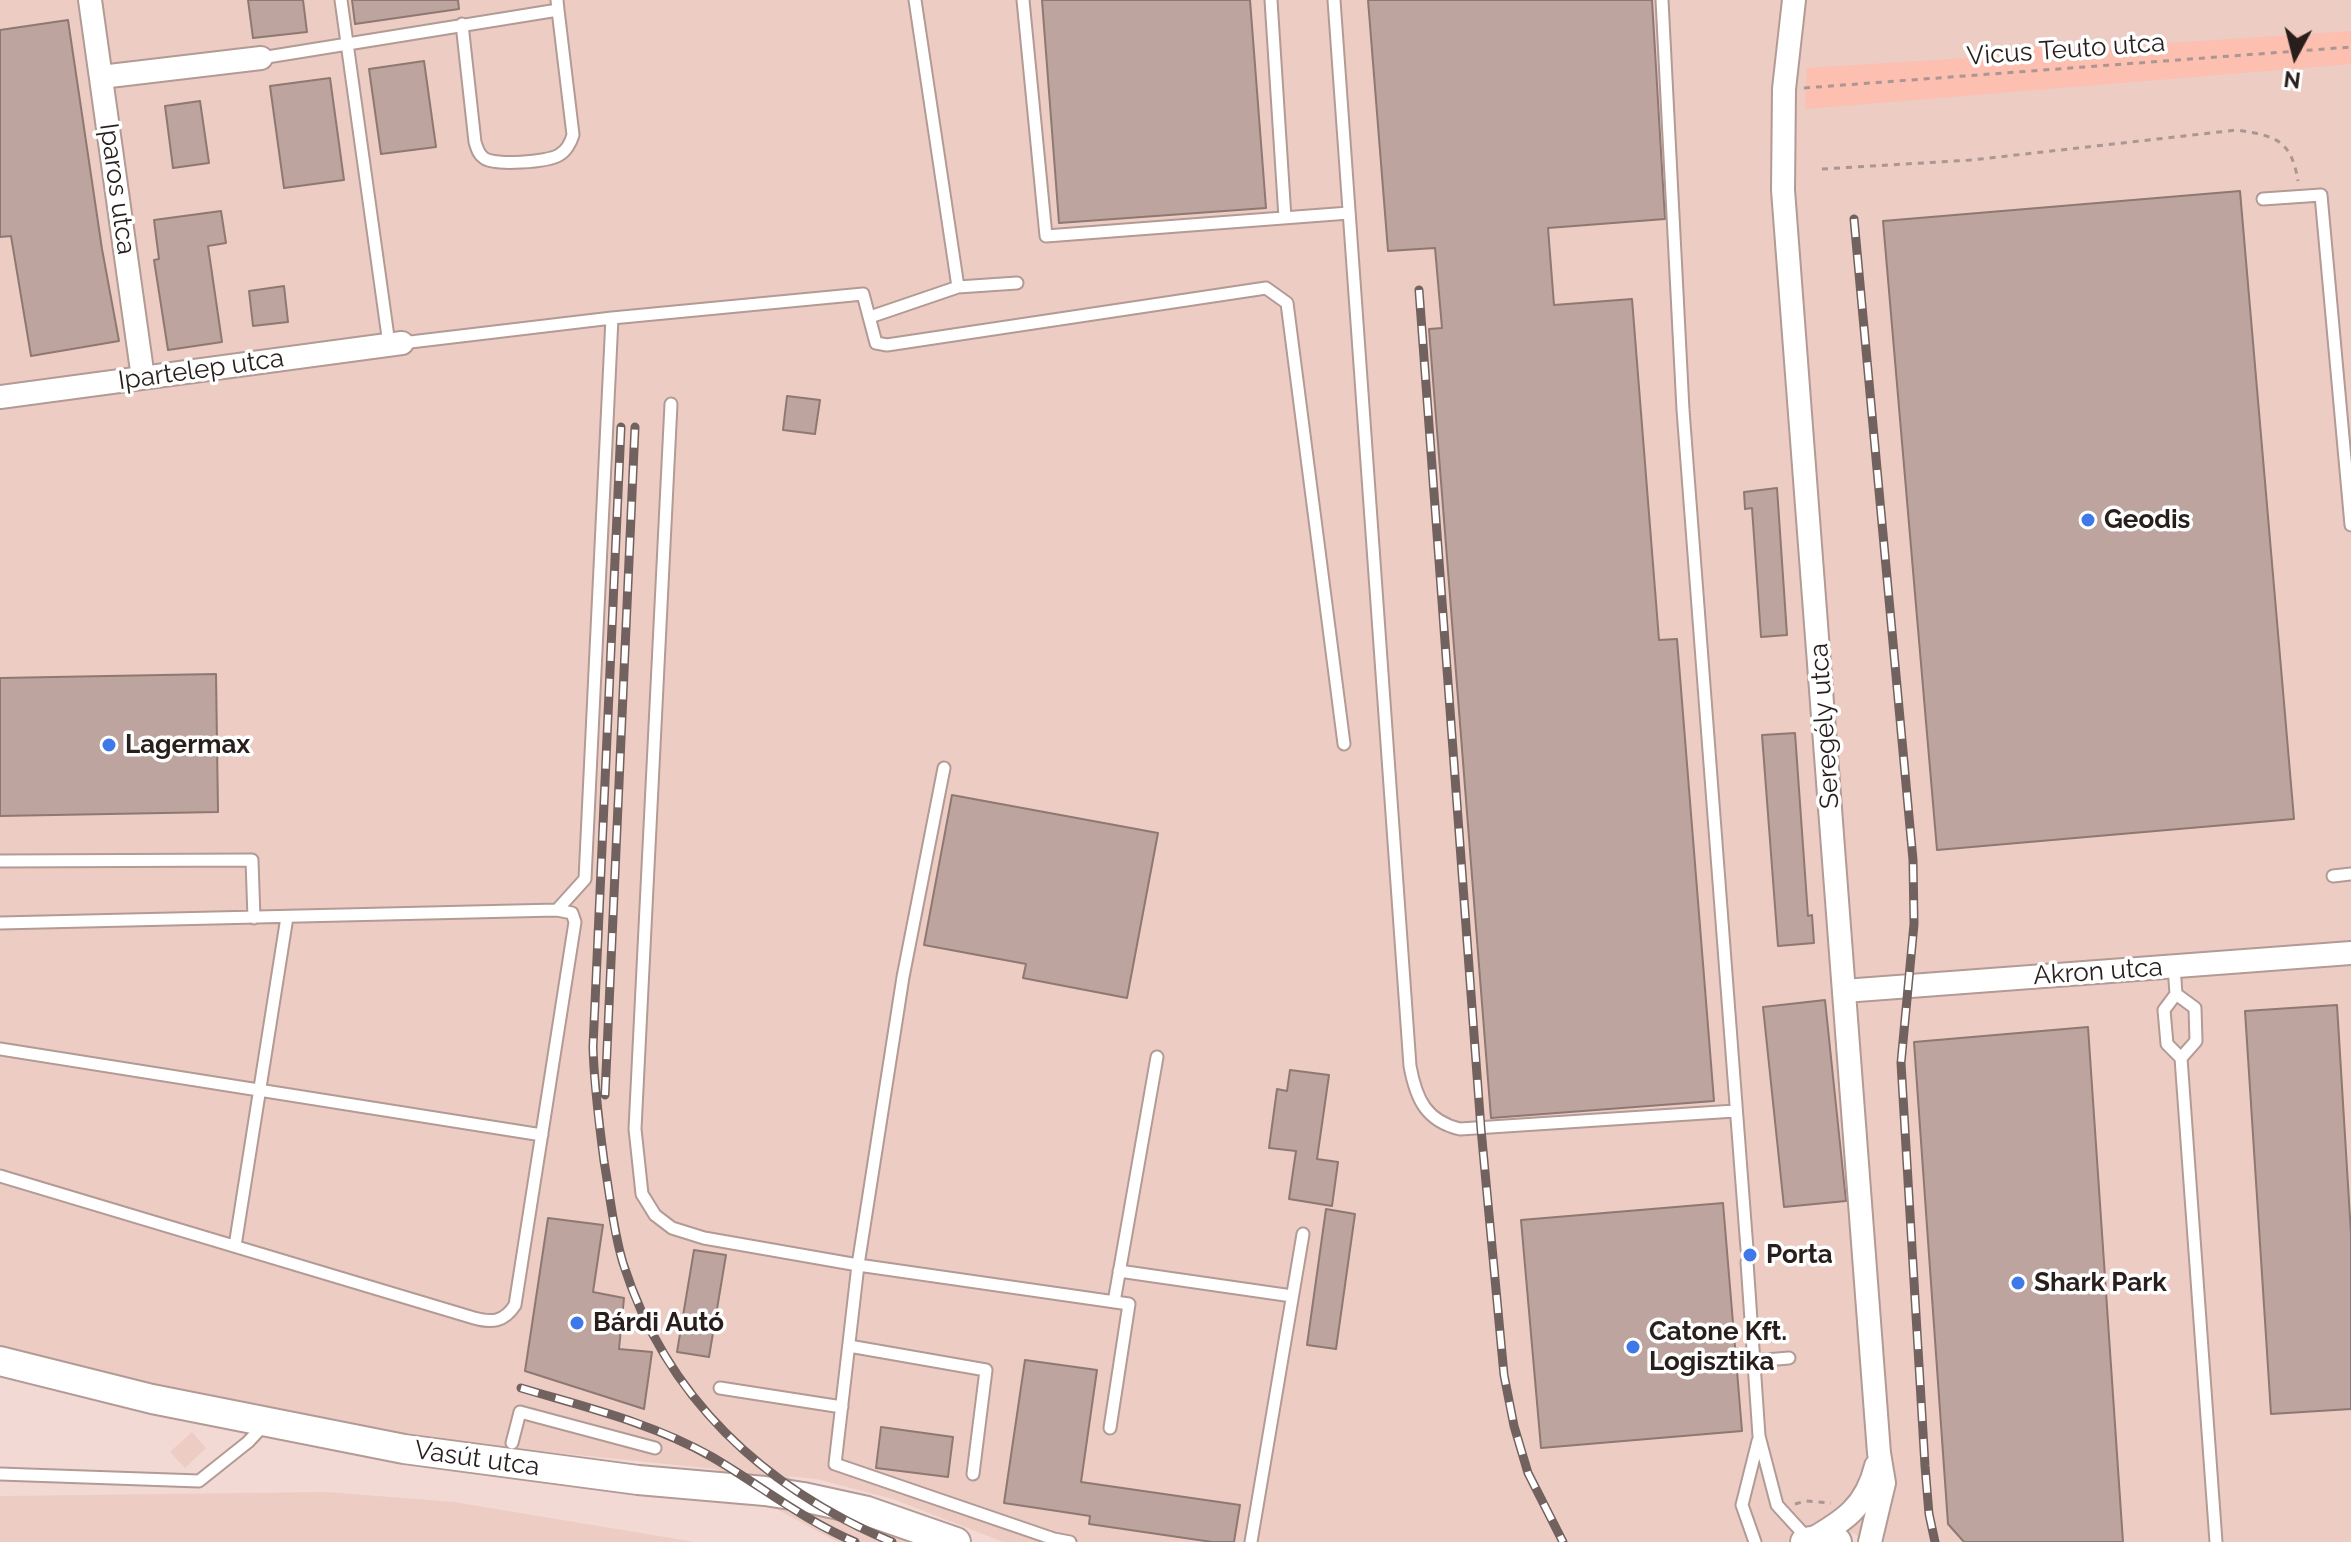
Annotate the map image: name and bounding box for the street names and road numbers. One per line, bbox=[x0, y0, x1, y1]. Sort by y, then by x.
street label: Vicus Teuto utca bbox=[1966, 28, 2166, 72]
street label: Iparos utca bbox=[92, 121, 142, 257]
street label: Ipartelep utca bbox=[116, 343, 286, 397]
street label: Seregély utca bbox=[1804, 642, 1846, 810]
street label: Akron utca bbox=[2032, 952, 2164, 992]
street label: Vasút utca bbox=[412, 1435, 542, 1483]

